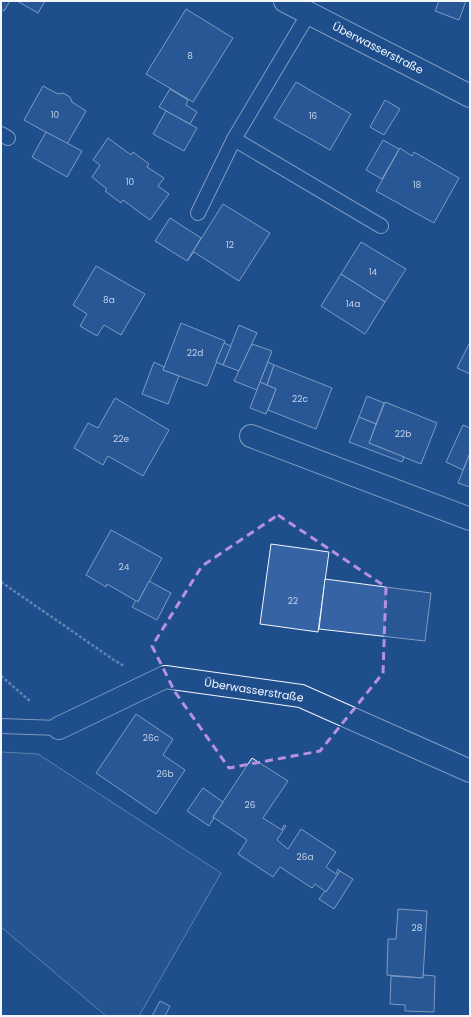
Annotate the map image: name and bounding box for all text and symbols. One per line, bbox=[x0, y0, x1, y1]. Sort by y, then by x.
street label: Überwasserstraße bbox=[330, 18, 426, 78]
house number: 8 bbox=[187, 50, 193, 62]
house number: 10 bbox=[51, 109, 60, 121]
house number: 16 bbox=[309, 110, 318, 122]
house number: 10 bbox=[126, 176, 135, 188]
house number: 18 bbox=[413, 179, 422, 191]
house number: 12 bbox=[226, 239, 234, 251]
house number: 14 bbox=[369, 266, 378, 278]
house number: 8a bbox=[103, 294, 115, 306]
house number: 14a bbox=[346, 298, 360, 310]
house number: 22d bbox=[187, 347, 203, 359]
house number: 22c bbox=[292, 393, 308, 405]
house number: 22b bbox=[395, 428, 411, 440]
house number: 22e bbox=[113, 433, 129, 445]
house number: 24 bbox=[119, 561, 130, 573]
house number: 22 bbox=[288, 595, 298, 607]
street label: Überwasserstraße bbox=[203, 674, 305, 706]
house number: 26c bbox=[143, 732, 160, 744]
house number: 26b bbox=[157, 768, 173, 780]
house number: 26 bbox=[245, 799, 256, 811]
house number: 26a bbox=[297, 851, 313, 863]
house number: 28 bbox=[412, 922, 423, 934]

